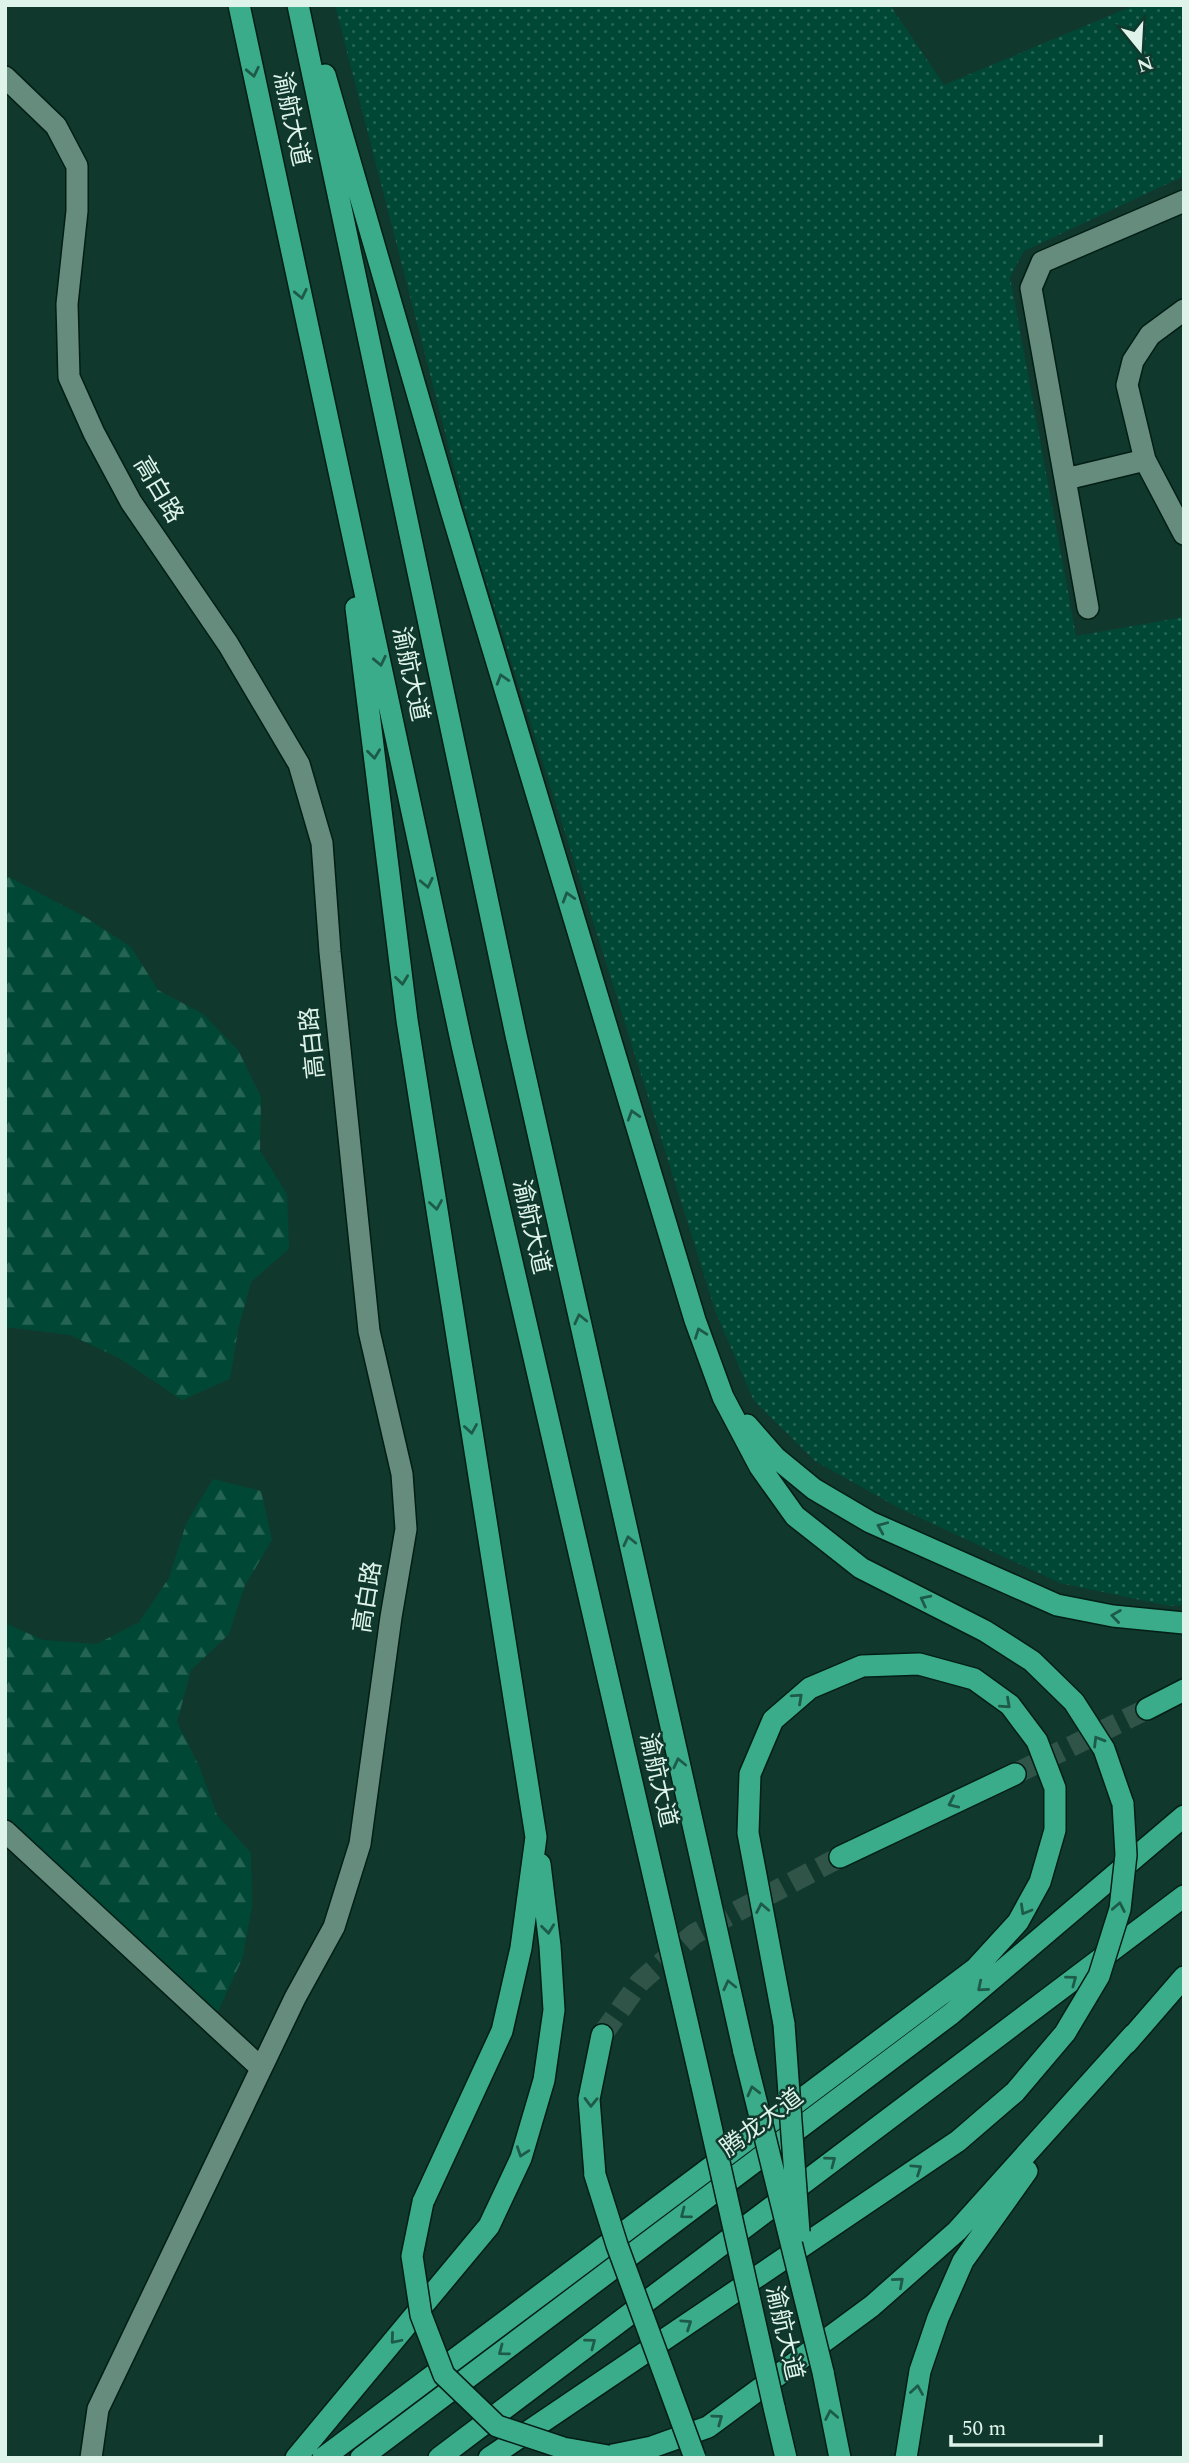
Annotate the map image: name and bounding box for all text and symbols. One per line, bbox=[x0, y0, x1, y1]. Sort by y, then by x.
north arrow bbox=[1105, 14, 1175, 84]
text: N bbox=[1133, 48, 1157, 80]
one-way arrow bbox=[245, 66, 260, 78]
street label: 渝航大道 bbox=[263, 68, 319, 170]
one-way arrow bbox=[293, 288, 308, 300]
street label: 高白路 bbox=[124, 450, 192, 530]
street label: 渝航大道 bbox=[382, 623, 438, 725]
one-way arrow bbox=[371, 655, 386, 667]
one-way arrow bbox=[496, 674, 511, 686]
one-way arrow bbox=[366, 748, 381, 760]
one-way arrow bbox=[419, 877, 434, 889]
one-way arrow bbox=[561, 891, 576, 903]
one-way arrow bbox=[394, 974, 409, 986]
street label: 高白路 bbox=[291, 1005, 335, 1081]
one-way arrow bbox=[627, 1109, 642, 1121]
street label: 渝航大道 bbox=[503, 1176, 559, 1278]
one-way arrow bbox=[428, 1199, 443, 1210]
one-way arrow bbox=[573, 1313, 588, 1325]
one-way arrow bbox=[694, 1327, 708, 1339]
one-way arrow bbox=[464, 1423, 479, 1435]
one-way arrow bbox=[876, 1521, 889, 1535]
one-way arrow bbox=[623, 1535, 638, 1547]
street label: 高白路 bbox=[345, 1559, 391, 1635]
one-way arrow bbox=[920, 1595, 932, 1609]
one-way arrow bbox=[1110, 1608, 1122, 1623]
one-way arrow bbox=[789, 1694, 802, 1706]
one-way arrow bbox=[998, 1696, 1011, 1708]
street label: 渝航大道 bbox=[630, 1729, 686, 1831]
one-way arrow bbox=[1093, 1735, 1106, 1748]
one-way arrow bbox=[673, 1757, 687, 1769]
one-way arrow bbox=[948, 1795, 960, 1809]
one-way arrow bbox=[1111, 1901, 1126, 1913]
one-way arrow bbox=[755, 1902, 770, 1914]
one-way arrow bbox=[1020, 1903, 1033, 1916]
one-way arrow bbox=[541, 1923, 556, 1935]
one-way arrow bbox=[1064, 1975, 1076, 1988]
one-way arrow bbox=[722, 1979, 737, 1991]
one-way arrow bbox=[978, 1979, 991, 1991]
street label: 腾龙大道 bbox=[713, 2080, 811, 2166]
one-way arrow bbox=[747, 2086, 761, 2098]
one-way arrow bbox=[583, 2096, 598, 2107]
one-way arrow bbox=[516, 2146, 530, 2158]
one-way arrow bbox=[824, 2156, 836, 2169]
one-way arrow bbox=[909, 2164, 922, 2177]
one-way arrow bbox=[680, 2206, 692, 2219]
one-way arrow bbox=[891, 2278, 904, 2290]
street label: 渝航大道 bbox=[756, 2282, 812, 2384]
one-way arrow bbox=[679, 2320, 692, 2332]
one-way arrow bbox=[391, 2330, 403, 2343]
one-way arrow bbox=[584, 2338, 596, 2351]
one-way arrow bbox=[498, 2343, 511, 2355]
one-way arrow bbox=[909, 2384, 924, 2396]
scale bar bbox=[951, 2404, 1102, 2448]
one-way arrow bbox=[825, 2409, 840, 2421]
text: 50 m bbox=[962, 2413, 1006, 2445]
one-way arrow bbox=[710, 2415, 723, 2428]

